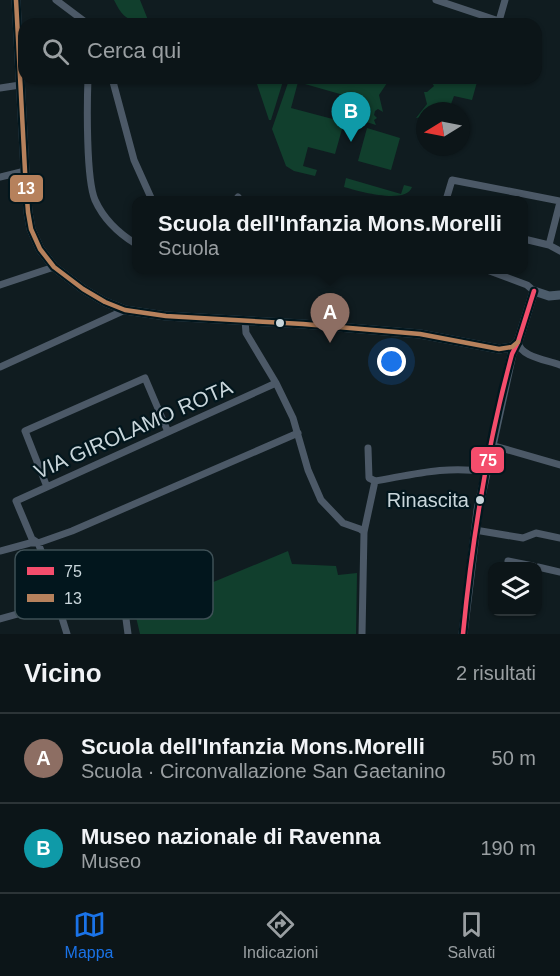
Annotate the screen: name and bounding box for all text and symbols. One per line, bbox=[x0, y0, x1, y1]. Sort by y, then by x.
search box bbox=[18, 18, 542, 84]
icon: search bbox=[39, 35, 72, 68]
text: Cerca qui bbox=[87, 38, 181, 63]
pin: B bbox=[332, 92, 370, 142]
north arrow bbox=[416, 102, 470, 156]
line badge: 13 bbox=[9, 174, 44, 203]
text: 13 bbox=[17, 180, 35, 197]
popup bbox=[132, 196, 528, 274]
text: Scuola dell'Infanzia Mons.Morelli bbox=[158, 211, 502, 236]
text: Scuola bbox=[158, 237, 219, 259]
pin: A bbox=[310, 294, 350, 343]
unlabelled marker bbox=[274, 317, 286, 329]
your location bbox=[377, 347, 406, 376]
street label: VIA GIROLAMO ROTA bbox=[30, 375, 236, 483]
line badge: 75 bbox=[470, 446, 505, 474]
text: 75 bbox=[479, 452, 497, 469]
place label: Rinascita bbox=[387, 489, 470, 511]
marker: Rinascita bbox=[474, 494, 486, 506]
legend bbox=[15, 550, 213, 619]
map controls bbox=[488, 562, 542, 616]
button: layers bbox=[488, 562, 542, 616]
text: 75 bbox=[64, 563, 82, 580]
text: 13 bbox=[64, 590, 82, 607]
text: Vicino bbox=[24, 658, 102, 688]
text: 2 risultati bbox=[456, 662, 536, 684]
text: Scuola dell'Infanzia Mons.Morelli bbox=[81, 734, 425, 759]
text: A bbox=[36, 747, 51, 769]
text: 50 m bbox=[492, 747, 536, 769]
text: Scuola · Circonvallazione San Gaetanino bbox=[81, 760, 446, 782]
text: Museo nazionale di Ravenna bbox=[81, 824, 381, 849]
text: B bbox=[36, 837, 51, 859]
text: 190 m bbox=[480, 837, 536, 859]
text: Museo bbox=[81, 850, 141, 872]
tab: Mappa bbox=[65, 908, 113, 962]
tab: Indicazioni bbox=[243, 908, 318, 962]
tab: Salvati bbox=[447, 908, 495, 962]

